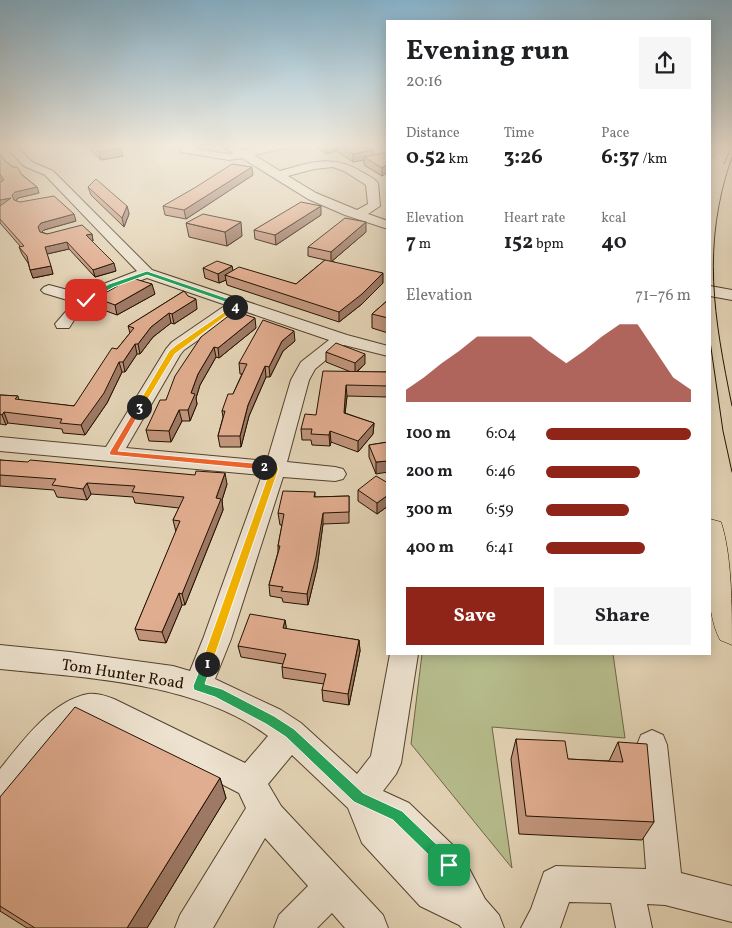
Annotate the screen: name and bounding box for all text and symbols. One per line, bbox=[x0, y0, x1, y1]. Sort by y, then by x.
text: Evening run bbox=[406, 32, 570, 71]
button: share bbox=[639, 37, 691, 89]
text: 20:16 bbox=[406, 71, 442, 93]
text: Distance bbox=[406, 124, 460, 143]
text: Time bbox=[504, 124, 534, 143]
text: Pace bbox=[601, 124, 629, 143]
text: 0.52 bbox=[406, 143, 446, 172]
text: 3:26 bbox=[504, 143, 543, 172]
text: 6:37 bbox=[601, 143, 640, 172]
text: km bbox=[446, 150, 469, 169]
text: /km bbox=[640, 150, 668, 169]
text: Elevation bbox=[406, 209, 464, 228]
text: Heart rate bbox=[504, 209, 565, 228]
text: kcal bbox=[601, 209, 626, 228]
text: 7 bbox=[406, 228, 416, 257]
text: 152 bbox=[504, 228, 533, 257]
text: 40 bbox=[601, 228, 627, 257]
text: m bbox=[416, 235, 431, 254]
text: bpm bbox=[533, 235, 564, 254]
pin bbox=[65, 279, 107, 321]
text: Elevation bbox=[406, 285, 473, 307]
text: 71–76 m bbox=[635, 285, 691, 307]
icon: check bbox=[72, 286, 100, 314]
pin: 4 bbox=[222, 294, 248, 320]
text: 4 bbox=[231, 298, 240, 317]
pin: 3 bbox=[126, 394, 152, 420]
text: 3 bbox=[136, 398, 143, 417]
text: 100 m bbox=[406, 423, 451, 445]
text: 6:04 bbox=[486, 423, 517, 445]
pin: 2 bbox=[252, 454, 276, 480]
text: 2 bbox=[261, 458, 268, 477]
text: 200 m bbox=[406, 461, 453, 483]
text: 6:46 bbox=[486, 461, 515, 483]
text: 300 m bbox=[406, 499, 452, 521]
text: 6:59 bbox=[486, 499, 514, 521]
text: 400 m bbox=[406, 537, 454, 559]
text: 6:41 bbox=[486, 537, 514, 559]
button: Save bbox=[406, 587, 544, 645]
button: Share bbox=[554, 587, 691, 645]
pin: 1 bbox=[194, 652, 220, 676]
street label: Tom Hunter Road bbox=[60, 654, 186, 696]
text: 1 bbox=[205, 655, 210, 674]
pin bbox=[428, 844, 470, 886]
icon: arrive bbox=[435, 851, 463, 879]

